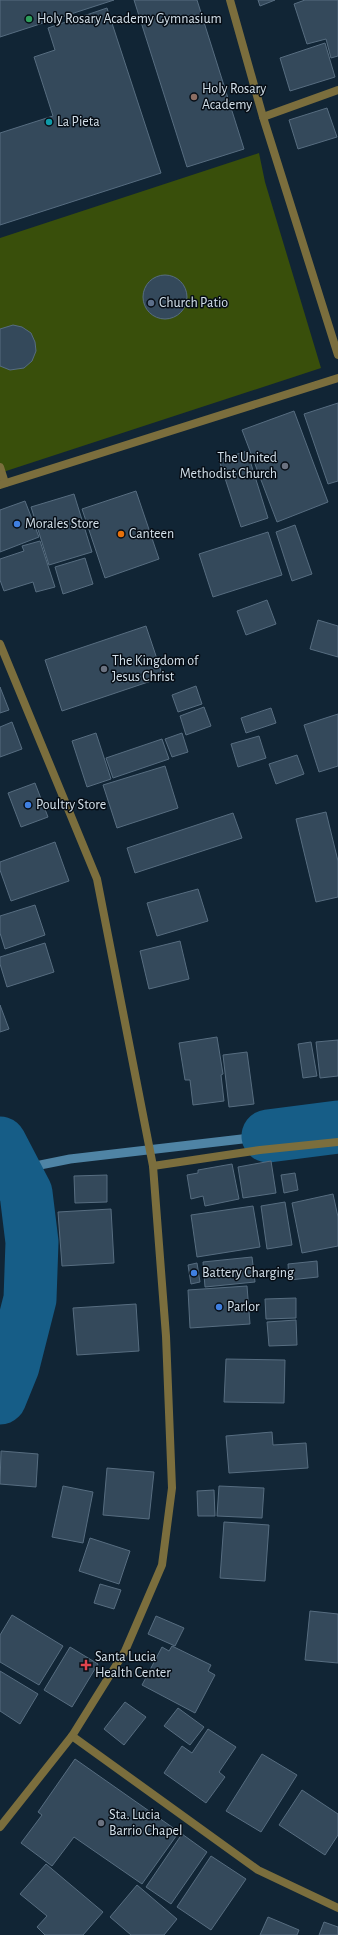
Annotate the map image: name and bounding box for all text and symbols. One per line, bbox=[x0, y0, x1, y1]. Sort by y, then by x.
place label: Holy Rosary Academy Gymnasium bbox=[37, 12, 222, 26]
marker: Holy Rosary Academy Gymnasium bbox=[24, 14, 34, 24]
place label: Holy Rosary Academy bbox=[202, 82, 266, 112]
marker: Holy Rosary Academy bbox=[189, 92, 199, 102]
place label: La Pieta bbox=[57, 115, 100, 129]
marker: La Pieta bbox=[44, 117, 54, 127]
place label: Church Patio bbox=[159, 296, 228, 310]
marker: Church Patio bbox=[146, 298, 156, 308]
place label: The United Methodist Church bbox=[180, 451, 277, 481]
marker: The United Methodist Church bbox=[280, 461, 290, 471]
place label: Morales Store bbox=[25, 517, 99, 531]
marker: Morales Store bbox=[12, 519, 22, 529]
place label: Canteen bbox=[129, 527, 174, 541]
marker: Canteen bbox=[116, 529, 126, 539]
place label: The Kingdom of Jesus Christ bbox=[112, 654, 199, 684]
marker: The Kingdom of Jesus Christ bbox=[99, 664, 109, 674]
place label: Poultry Store bbox=[36, 798, 106, 812]
marker: Poultry Store bbox=[23, 800, 33, 810]
place label: Battery Charging bbox=[202, 1266, 294, 1280]
marker: Battery Charging bbox=[189, 1268, 199, 1278]
place label: Parlor bbox=[227, 1300, 260, 1314]
marker: Parlor bbox=[214, 1302, 224, 1312]
place label: Santa Lucia Health Center bbox=[95, 1650, 171, 1680]
marker: Santa Lucia Health Center bbox=[80, 1659, 92, 1671]
place label: Sta. Lucia Barrio Chapel bbox=[109, 1808, 183, 1838]
marker: Sta. Lucia Barrio Chapel bbox=[96, 1818, 106, 1828]

